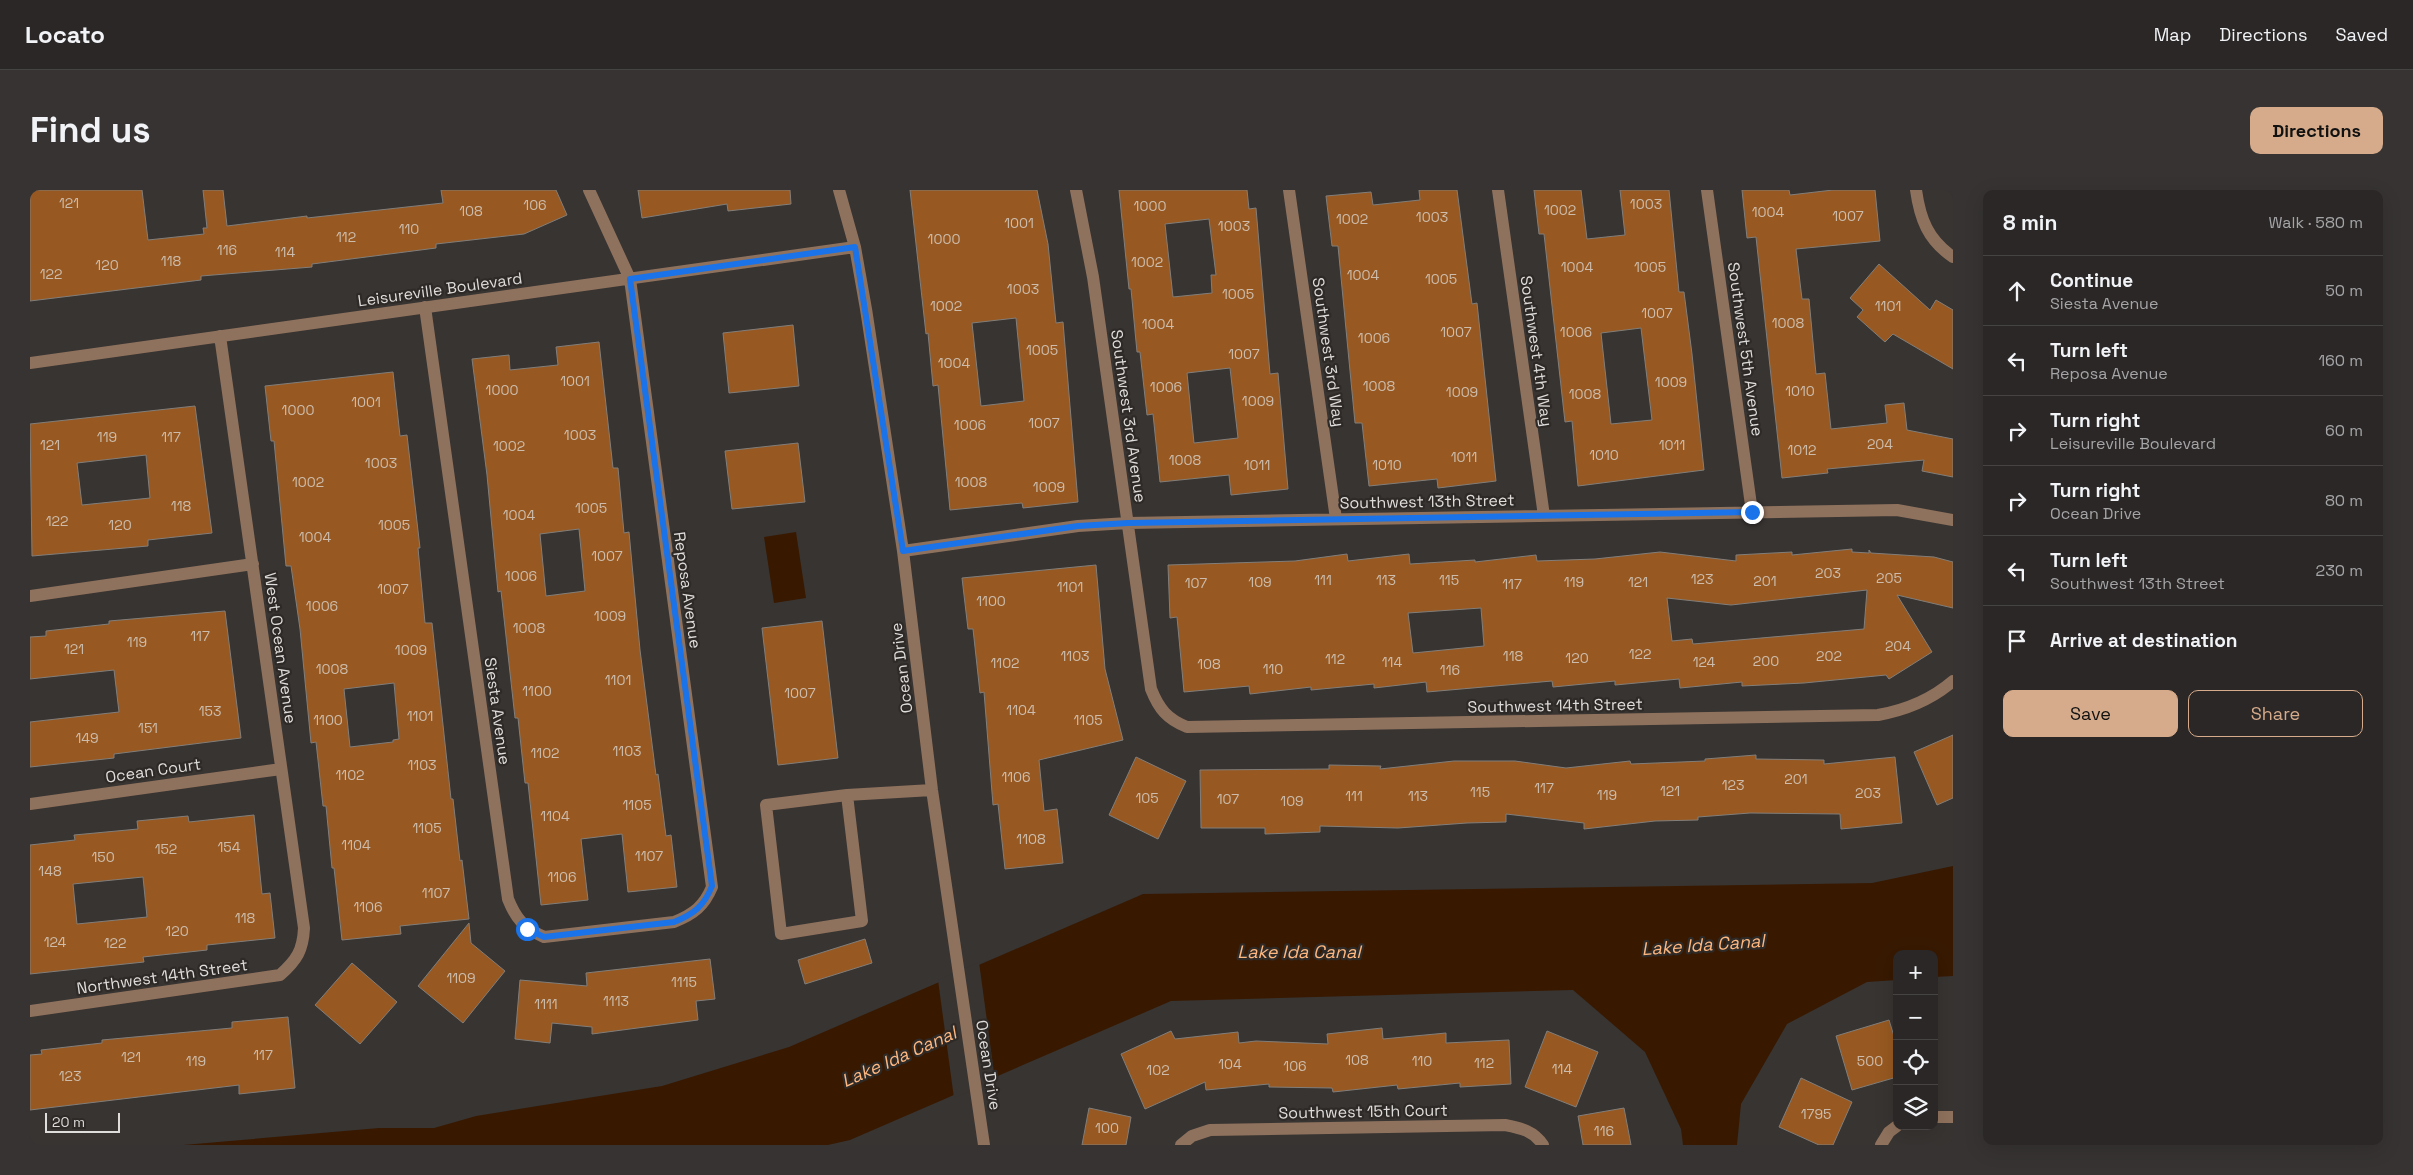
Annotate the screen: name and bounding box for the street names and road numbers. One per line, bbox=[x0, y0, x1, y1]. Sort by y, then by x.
street label: Southwest 5th Avenue bbox=[1723, 261, 1768, 437]
street label: Leisureville Boulevard bbox=[356, 268, 524, 311]
street label: Southwest 4th Way bbox=[1516, 274, 1557, 428]
street label: Southwest 3rd Way bbox=[1308, 276, 1349, 428]
street label: Southwest 3rd Avenue bbox=[1106, 328, 1151, 504]
street label: Southwest 13th Street bbox=[1339, 489, 1515, 514]
street label: Reposa Avenue bbox=[669, 530, 706, 650]
street label: West Ocean Avenue bbox=[260, 571, 301, 725]
street label: Ocean Drive bbox=[886, 621, 917, 714]
street label: Siesta Avenue bbox=[480, 656, 515, 766]
street label: Southwest 14th Street bbox=[1467, 693, 1643, 718]
street label: Ocean Court bbox=[104, 753, 202, 788]
street label: Northwest 14th Street bbox=[75, 954, 249, 999]
street label: Ocean Drive bbox=[971, 1018, 1006, 1112]
street label: Southwest 15th Court bbox=[1278, 1100, 1448, 1123]

